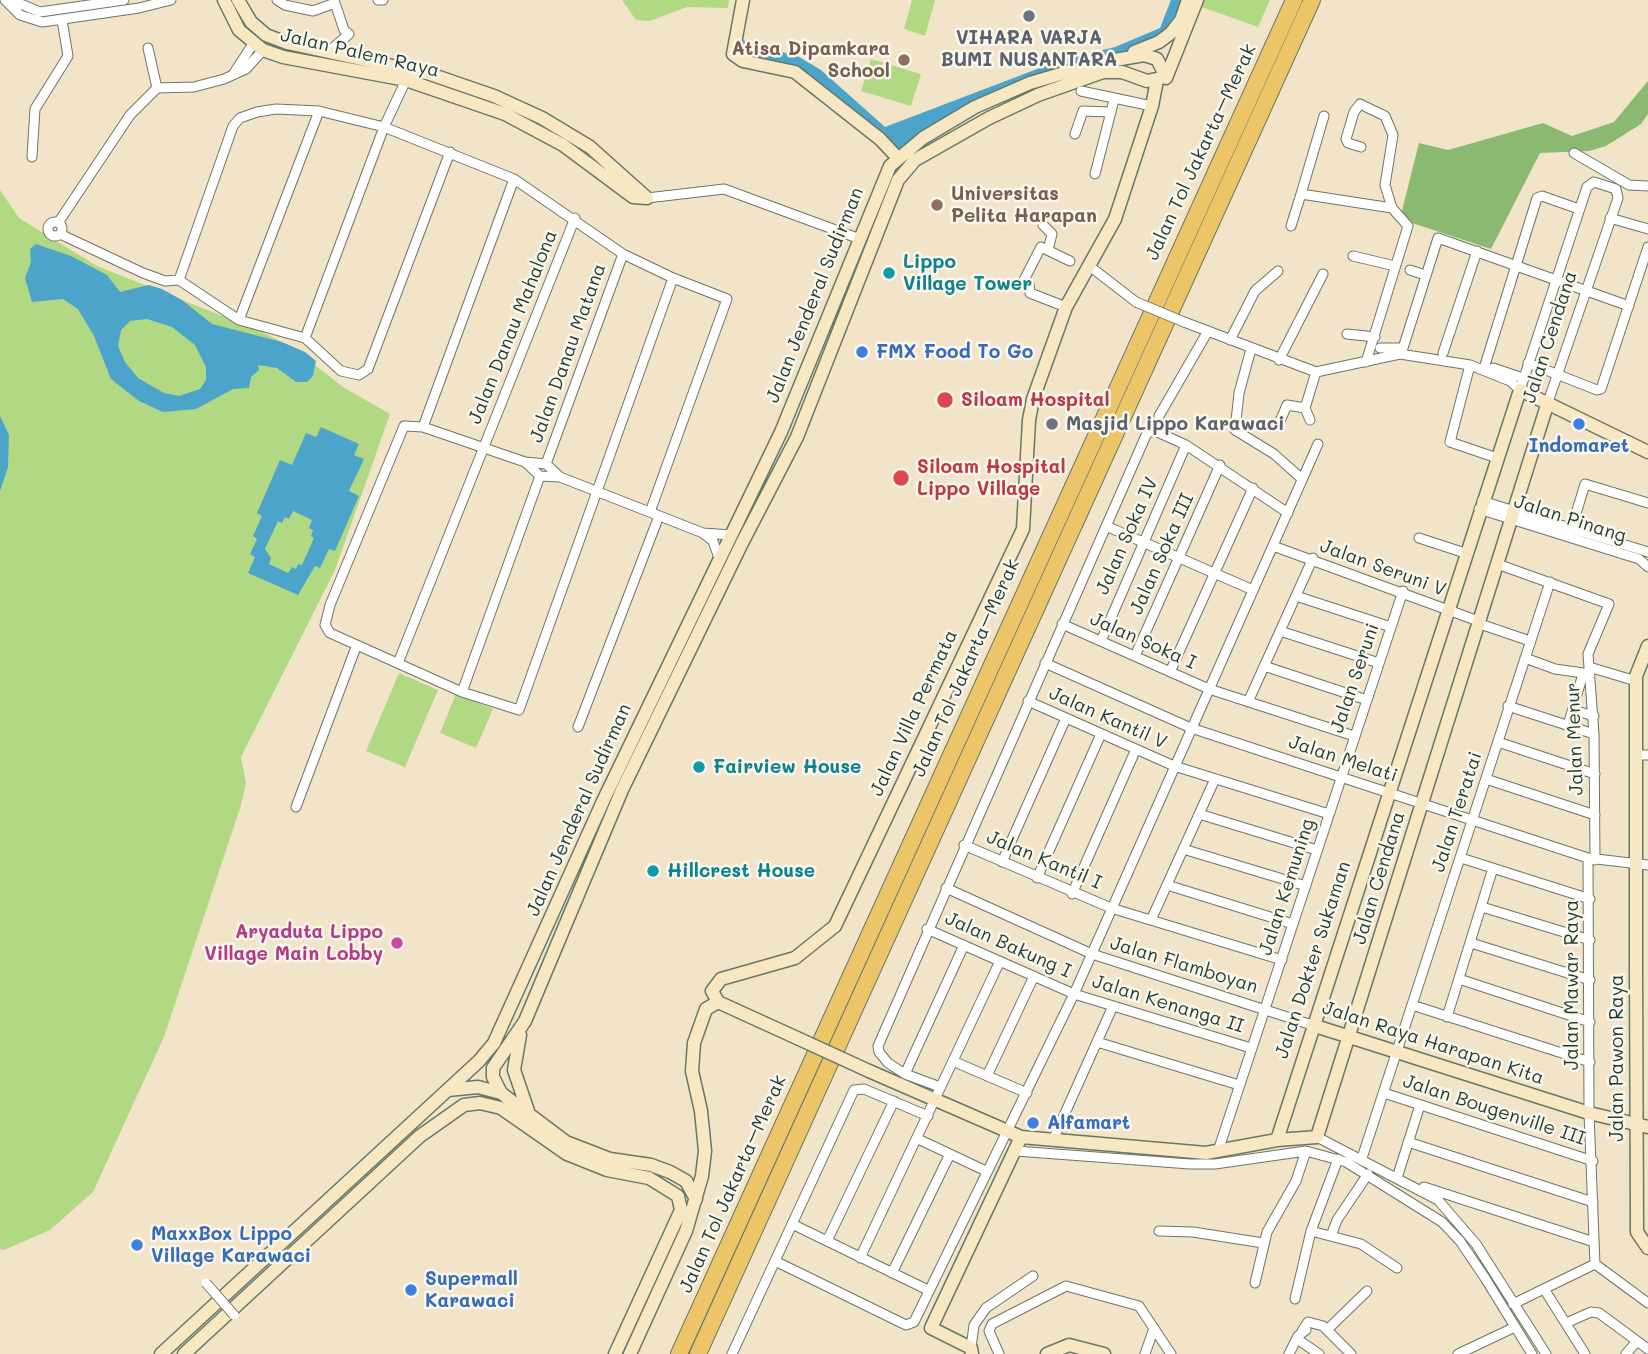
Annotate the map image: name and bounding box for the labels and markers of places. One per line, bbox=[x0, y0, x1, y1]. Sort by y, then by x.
marker: VIHARA VARJA BUMI NUSANTARA bbox=[1021, 8, 1037, 24]
place label: VIHARA VARJA BUMI NUSANTARA bbox=[941, 27, 1117, 71]
place label: Atisa Dipamkara School bbox=[732, 38, 890, 82]
marker: Atisa Dipamkara School bbox=[896, 52, 912, 68]
place label: Universitas Pelita Harapan bbox=[951, 183, 1097, 227]
marker: Universitas Pelita Harapan bbox=[929, 197, 945, 213]
place label: Lippo Village Tower bbox=[903, 251, 1032, 295]
marker: Lippo Village Tower bbox=[881, 265, 897, 281]
place label: FMX Food To Go bbox=[876, 341, 1033, 363]
marker: FMX Food To Go bbox=[854, 344, 870, 360]
place label: Siloam Hospital bbox=[961, 389, 1110, 411]
marker: Siloam Hospital bbox=[935, 390, 955, 410]
place label: Masjid Lippo Karawaci bbox=[1066, 413, 1285, 435]
marker: Masjid Lippo Karawaci bbox=[1044, 416, 1060, 432]
marker: Indomaret bbox=[1571, 416, 1587, 432]
place label: Indomaret bbox=[1529, 435, 1629, 457]
place label: Siloam Hospital Lippo Village bbox=[917, 456, 1066, 500]
marker: Siloam Hospital Lippo Village bbox=[891, 468, 911, 488]
place label: Fairview House bbox=[713, 756, 861, 778]
marker: Fairview House bbox=[691, 759, 707, 775]
place label: Hillcrest House bbox=[667, 860, 815, 882]
marker: Hillcrest House bbox=[645, 863, 661, 879]
place label: Aryaduta Lippo Village Main Lobby bbox=[204, 921, 383, 965]
marker: Aryaduta Lippo Village Main Lobby bbox=[389, 935, 405, 951]
place label: Alfamart bbox=[1047, 1112, 1130, 1134]
marker: Alfamart bbox=[1025, 1115, 1041, 1131]
place label: MaxxBox Lippo Village Karawaci bbox=[151, 1223, 311, 1267]
marker: MaxxBox Lippo Village Karawaci bbox=[129, 1237, 145, 1253]
place label: Supermall Karawaci bbox=[425, 1268, 518, 1312]
marker: Supermall Karawaci bbox=[403, 1282, 419, 1298]

